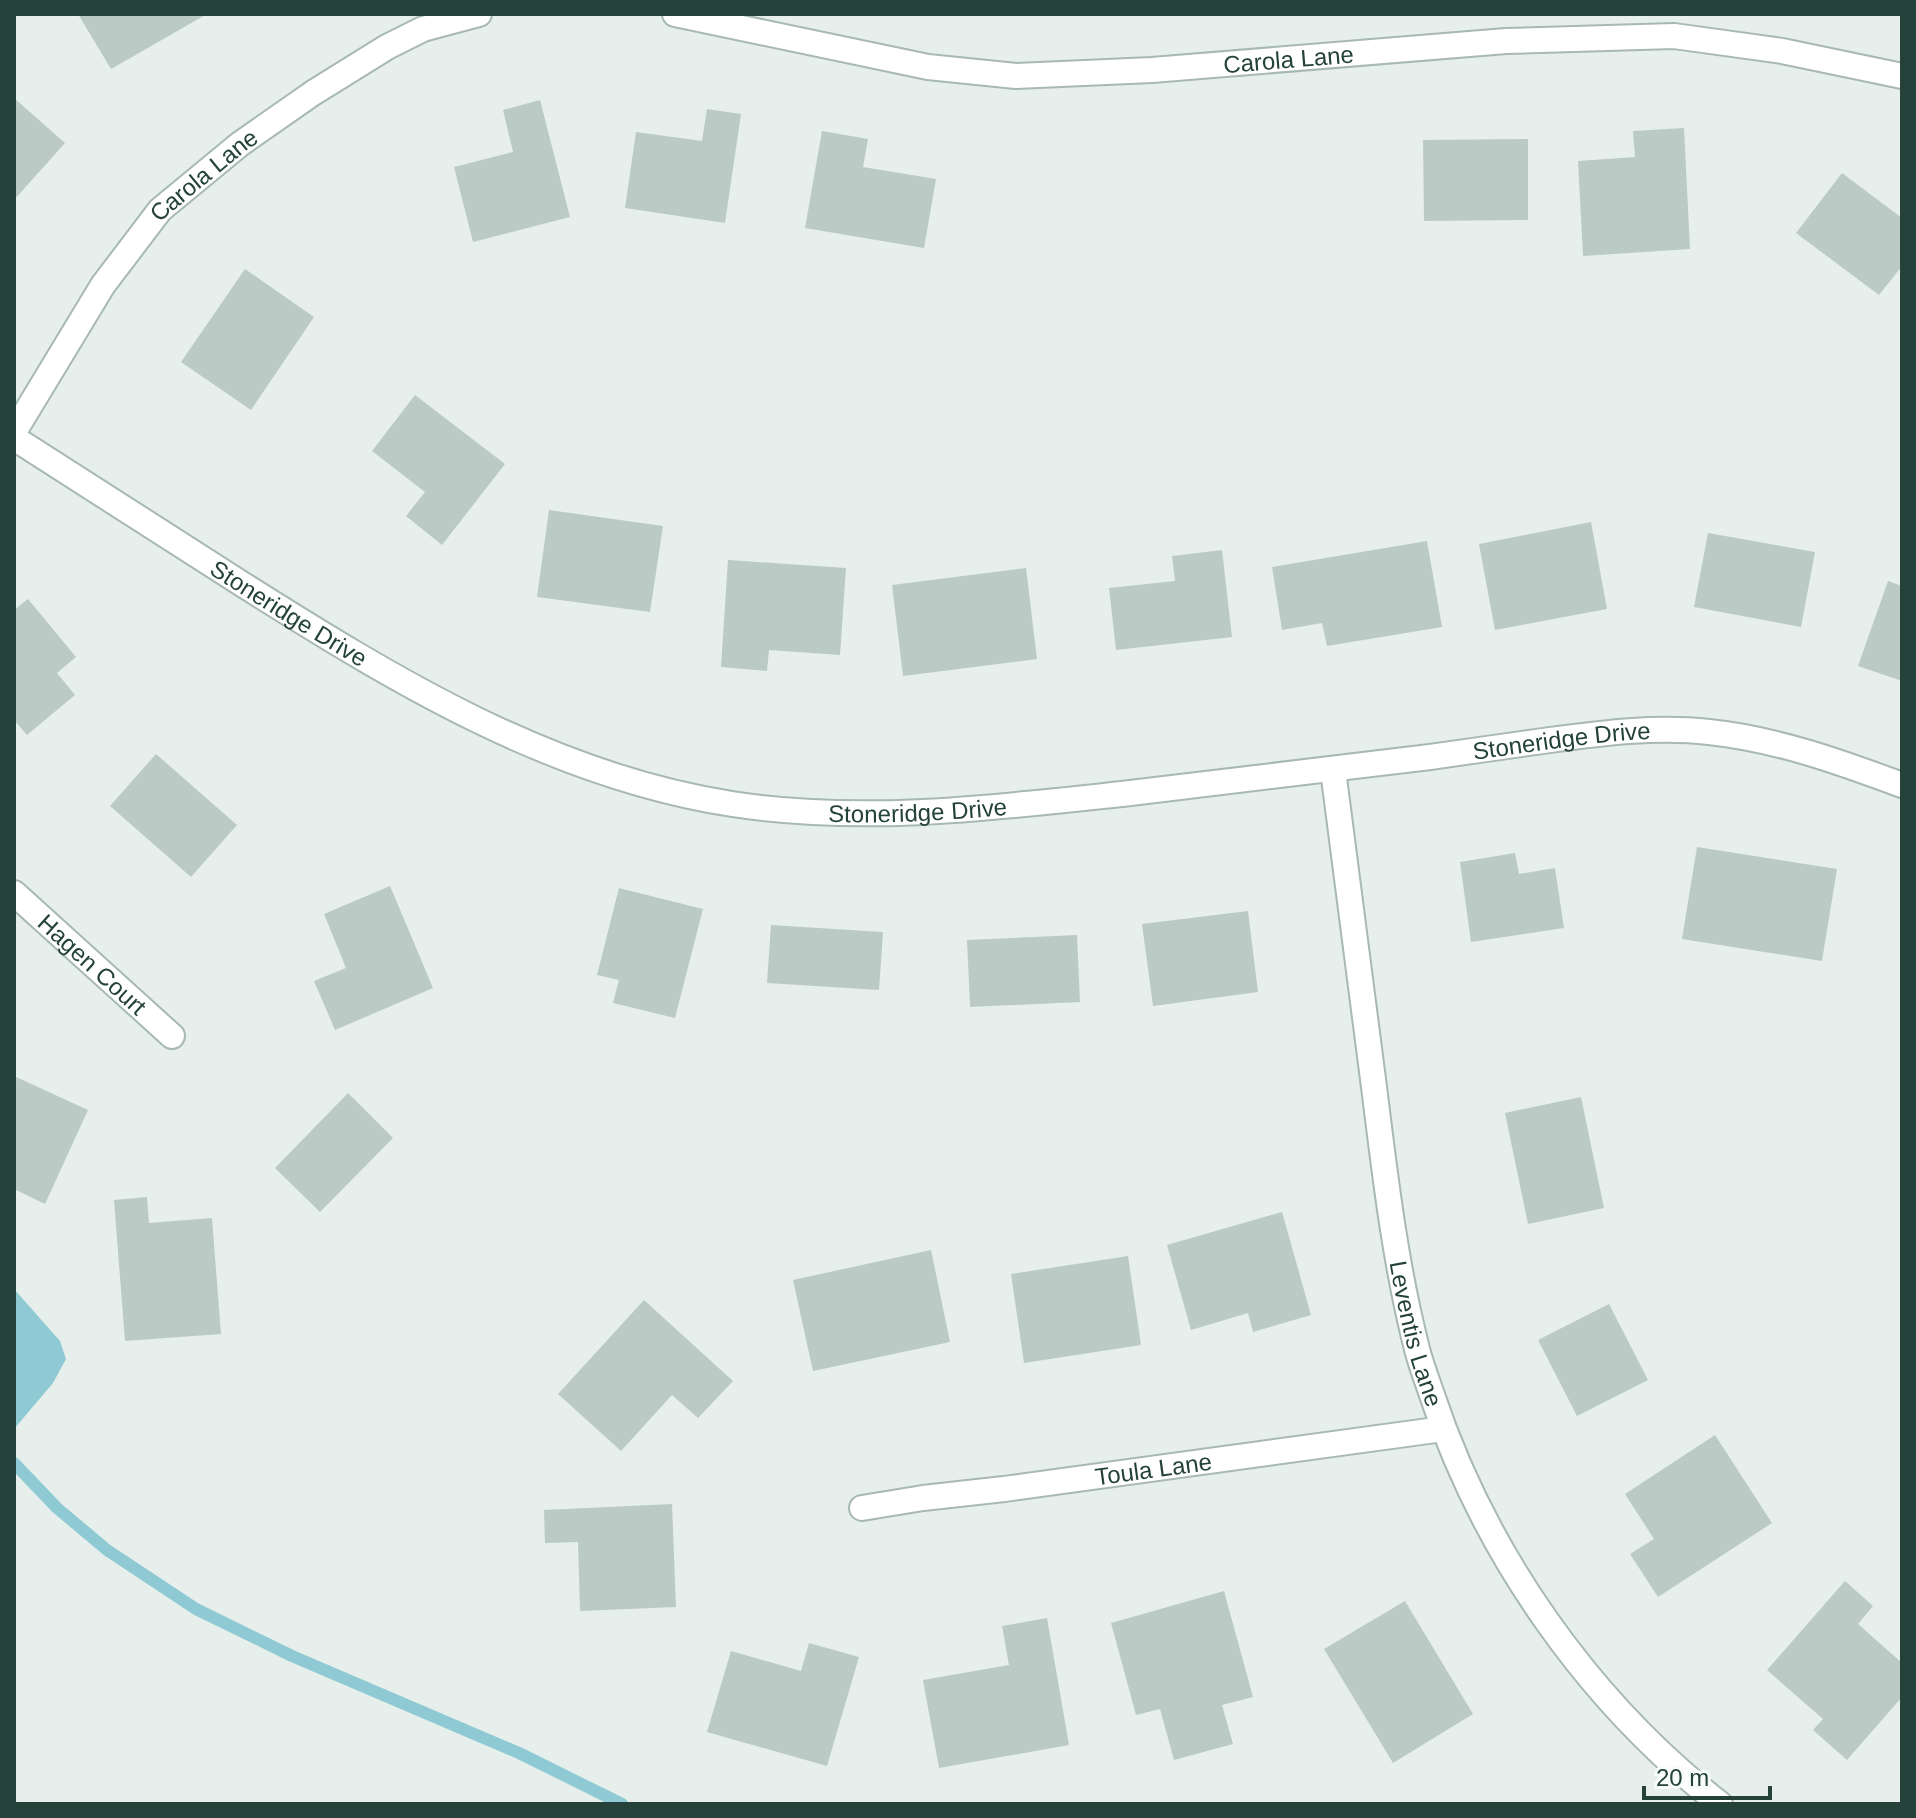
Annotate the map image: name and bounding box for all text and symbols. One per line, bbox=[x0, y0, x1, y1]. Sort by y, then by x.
street label: Carola Lane bbox=[1222, 40, 1355, 78]
street label: Carola Lane bbox=[144, 123, 262, 226]
street label: Stoneridge Drive bbox=[206, 554, 372, 671]
street label: Stoneridge Drive bbox=[1471, 716, 1651, 764]
street label: Stoneridge Drive bbox=[828, 793, 1008, 827]
street label: Hagen Court bbox=[33, 908, 152, 1020]
street label: Leventis Lane bbox=[1385, 1258, 1448, 1410]
street label: Toula Lane bbox=[1093, 1447, 1213, 1490]
scale bar bbox=[1644, 1750, 1770, 1800]
text: 20 m bbox=[1656, 1764, 1709, 1791]

